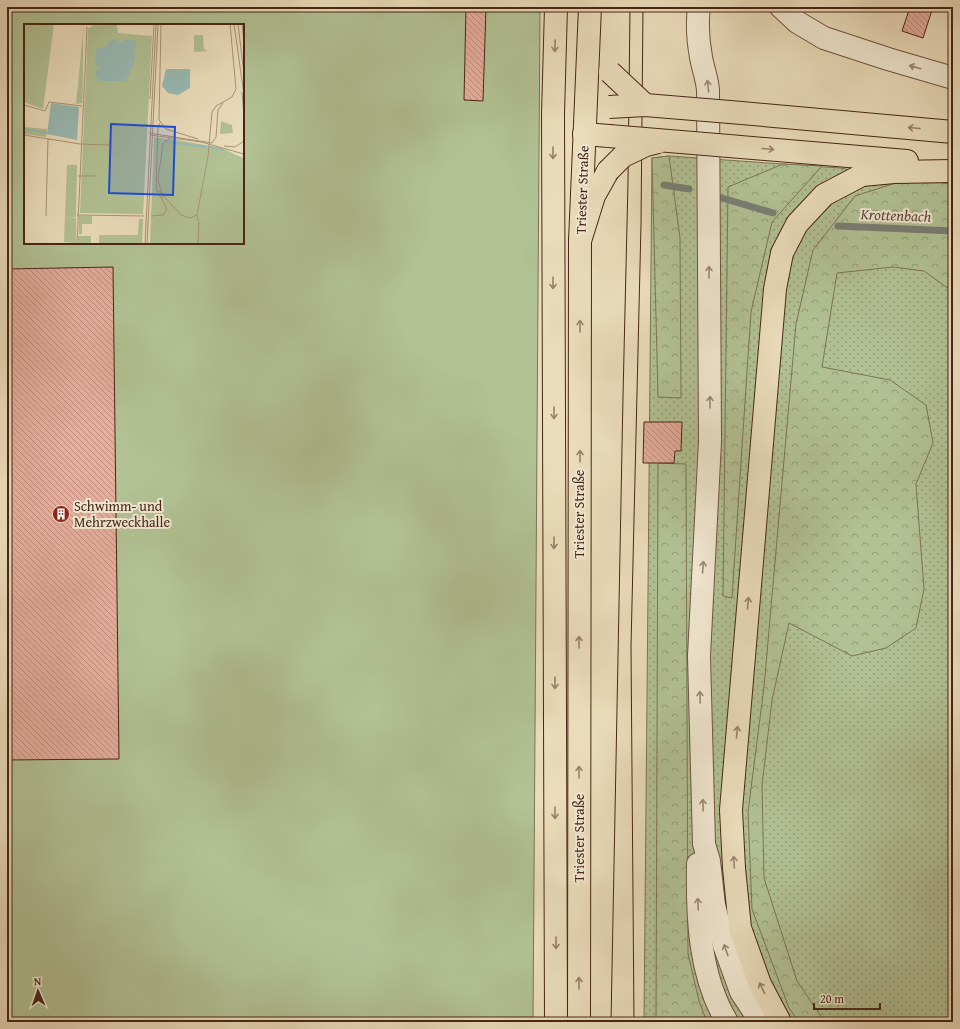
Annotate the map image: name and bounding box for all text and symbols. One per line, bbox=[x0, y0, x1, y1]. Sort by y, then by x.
inset map bbox=[24, 24, 244, 244]
one-way arrow bbox=[551, 39, 558, 52]
one-way arrow bbox=[909, 63, 922, 70]
one-way arrow bbox=[704, 80, 711, 93]
one-way arrow bbox=[908, 125, 921, 132]
street label: Triester Straße bbox=[570, 145, 594, 235]
one-way arrow bbox=[549, 146, 557, 159]
one-way arrow bbox=[761, 146, 774, 153]
water label: Krottenbach bbox=[859, 203, 932, 227]
one-way arrow bbox=[705, 266, 713, 279]
one-way arrow bbox=[549, 276, 557, 289]
one-way arrow bbox=[576, 320, 584, 333]
one-way arrow bbox=[706, 396, 714, 409]
one-way arrow bbox=[550, 406, 558, 419]
one-way arrow bbox=[576, 450, 584, 463]
street label: Triester Straße bbox=[569, 469, 589, 558]
place label: Schwimm- und Mehrzweckhalle bbox=[74, 496, 170, 532]
building icon: Schwimm- und Mehrzweckhalle bbox=[51, 504, 71, 524]
one-way arrow bbox=[550, 536, 558, 549]
one-way arrow bbox=[700, 561, 707, 574]
one-way arrow bbox=[745, 597, 752, 610]
one-way arrow bbox=[575, 636, 583, 649]
one-way arrow bbox=[551, 676, 559, 689]
one-way arrow bbox=[697, 691, 704, 704]
one-way arrow bbox=[734, 726, 741, 739]
one-way arrow bbox=[575, 766, 583, 779]
street label: Triester Straße bbox=[569, 793, 589, 882]
one-way arrow bbox=[699, 799, 707, 812]
one-way arrow bbox=[551, 806, 559, 819]
one-way arrow bbox=[730, 856, 737, 869]
one-way arrow bbox=[694, 898, 702, 911]
one-way arrow bbox=[552, 936, 560, 949]
one-way arrow bbox=[721, 944, 729, 956]
north arrow bbox=[18, 971, 58, 1011]
text: N bbox=[34, 973, 42, 989]
one-way arrow bbox=[575, 977, 583, 990]
one-way arrow bbox=[758, 982, 765, 994]
scale bar bbox=[814, 985, 880, 1011]
text: 20 m bbox=[820, 990, 844, 1007]

